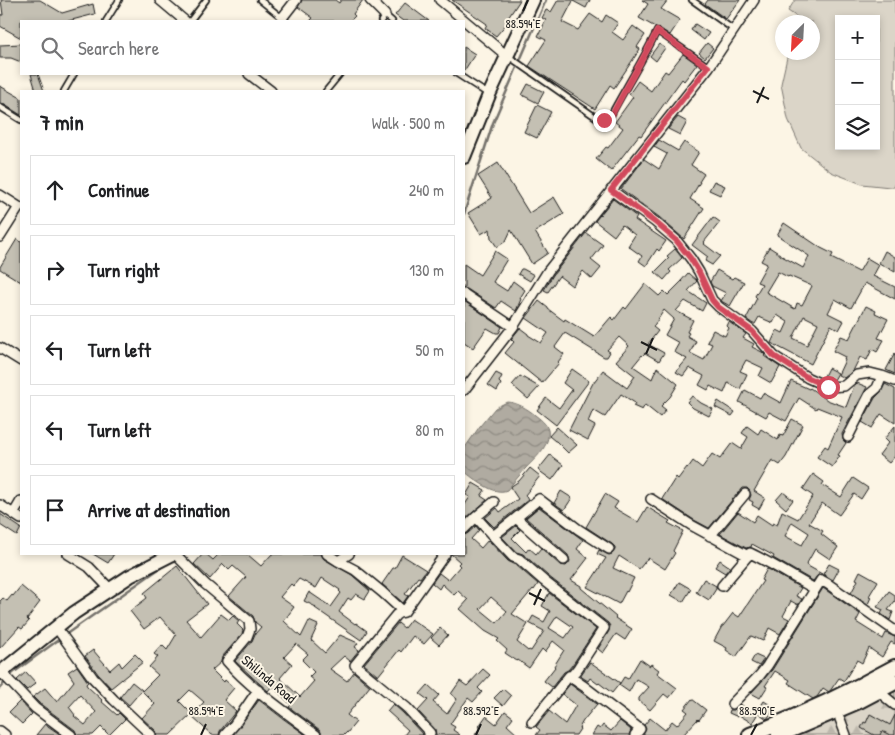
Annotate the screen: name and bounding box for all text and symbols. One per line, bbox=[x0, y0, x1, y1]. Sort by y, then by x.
text: 88.594°E bbox=[505, 15, 541, 32]
north arrow bbox=[775, 15, 820, 60]
map controls bbox=[835, 15, 880, 150]
button: + bbox=[835, 15, 880, 60]
search box bbox=[20, 20, 465, 75]
icon: search bbox=[38, 34, 66, 62]
text: Search here bbox=[78, 35, 159, 61]
button: − bbox=[835, 60, 880, 105]
button: layers bbox=[835, 105, 880, 150]
text: 7 min bbox=[40, 108, 84, 137]
route end bbox=[593, 109, 616, 132]
text: Walk · 500 m bbox=[372, 112, 445, 134]
icon: ahead bbox=[41, 176, 69, 204]
text: Continue bbox=[88, 177, 149, 203]
text: 240 m bbox=[409, 179, 444, 201]
icon: right bbox=[41, 256, 69, 284]
text: Turn right bbox=[88, 257, 159, 283]
text: 130 m bbox=[409, 259, 444, 281]
icon: left bbox=[41, 336, 69, 364]
text: Turn left bbox=[88, 337, 151, 363]
text: 50 m bbox=[416, 339, 444, 361]
route start bbox=[817, 376, 840, 399]
icon: left bbox=[41, 416, 69, 444]
text: Turn left bbox=[88, 417, 151, 443]
text: 80 m bbox=[415, 419, 444, 441]
icon: arrive bbox=[41, 496, 69, 524]
text: Arrive at destination bbox=[88, 497, 230, 523]
street label: Shilinda Road bbox=[238, 650, 301, 707]
text: 88.594°E bbox=[188, 702, 224, 719]
text: 88.592°E bbox=[463, 702, 500, 719]
text: 88.590°E bbox=[739, 702, 776, 719]

